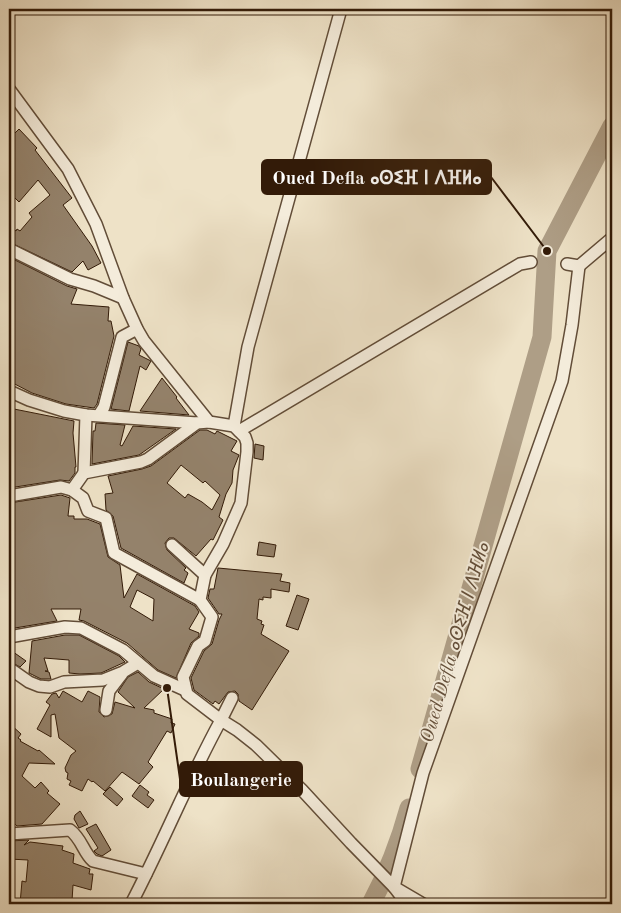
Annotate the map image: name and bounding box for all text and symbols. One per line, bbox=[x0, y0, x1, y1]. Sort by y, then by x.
callout: Oued Defla ⴰⵙⵉⴼ ⵏ ⴷⴼⵍⴰ bbox=[262, 160, 491, 194]
text: Oued Defla ⴰⵙⵉⴼ ⵏ ⴷⴼⵍⴰ bbox=[272, 169, 482, 189]
water label: Oued Defla ⴰⵙⵉⴼ ⵏ ⴷⴼⵍⴰ bbox=[418, 540, 494, 745]
callout: Boulangerie bbox=[180, 762, 302, 796]
text: Boulangerie bbox=[190, 772, 292, 791]

